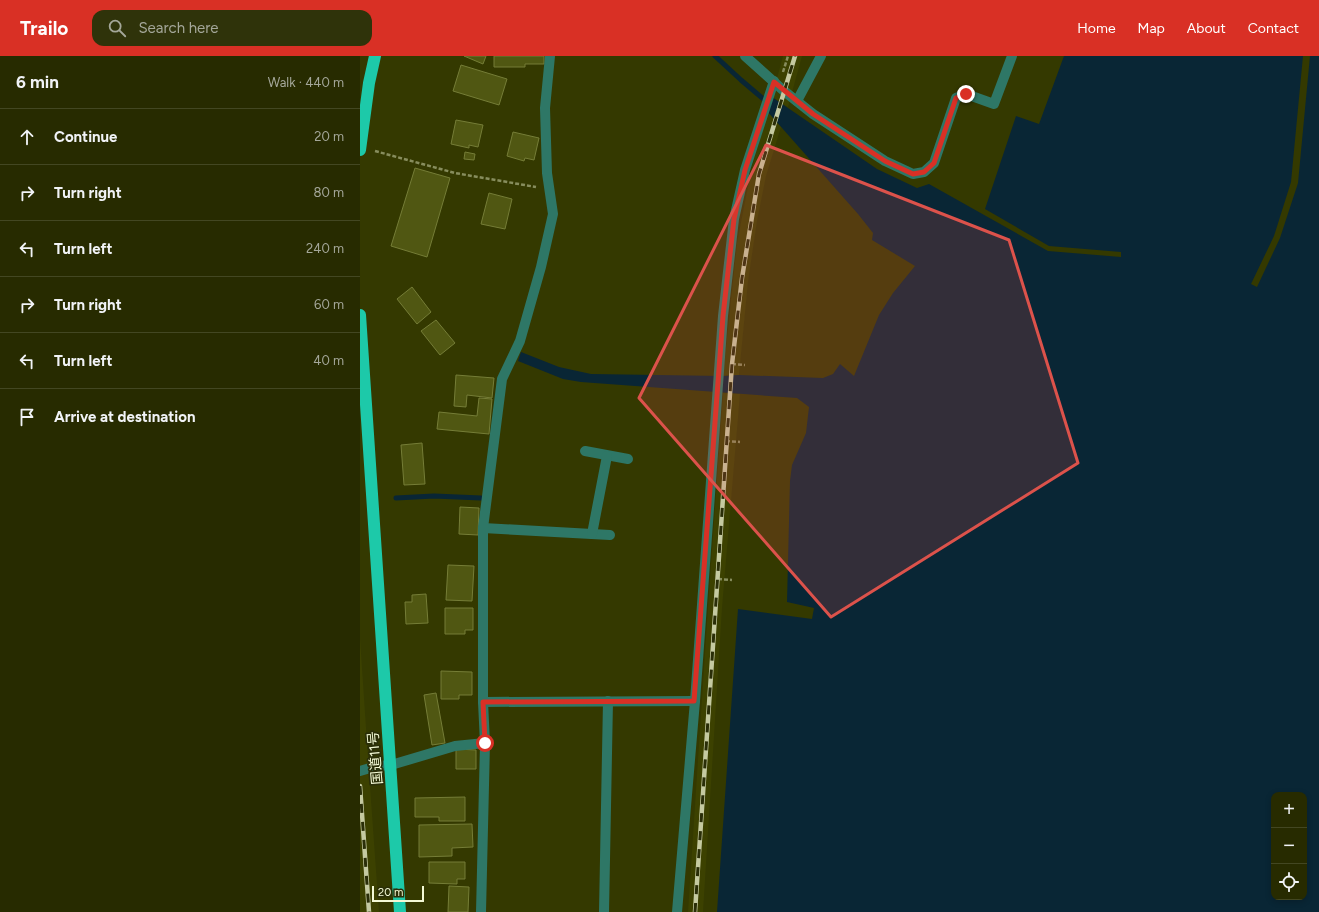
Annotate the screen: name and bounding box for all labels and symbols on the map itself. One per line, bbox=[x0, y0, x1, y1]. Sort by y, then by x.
route end bbox=[957, 85, 975, 103]
street label: 国道11号 bbox=[365, 731, 386, 785]
route start bbox=[476, 734, 494, 752]
scale bar bbox=[372, 884, 424, 903]

